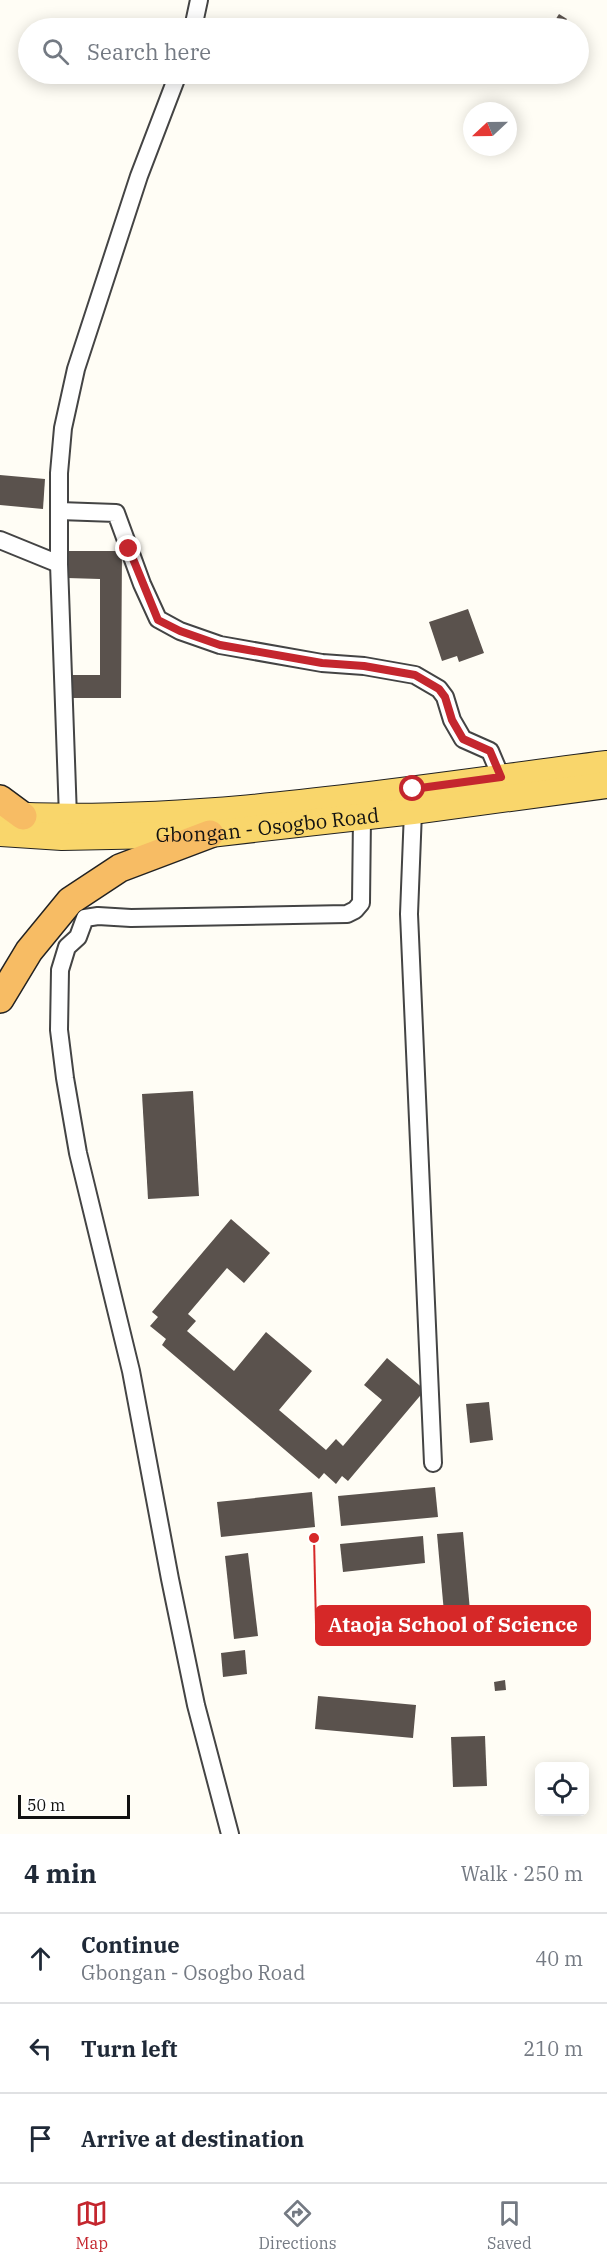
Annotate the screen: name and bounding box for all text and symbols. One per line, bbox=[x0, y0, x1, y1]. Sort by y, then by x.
search box bbox=[18, 18, 589, 84]
icon: search bbox=[39, 35, 72, 68]
text: Search here bbox=[87, 37, 211, 66]
north arrow bbox=[463, 102, 517, 156]
route end bbox=[115, 535, 141, 561]
route start bbox=[399, 775, 425, 801]
street label: Gbongan - Osogbo Road bbox=[155, 801, 380, 848]
callout: Ataoja School of Science bbox=[316, 1606, 590, 1645]
text: Ataoja School of Science bbox=[328, 1610, 578, 1638]
map controls bbox=[535, 1762, 589, 1816]
button: locate bbox=[535, 1762, 589, 1816]
scale bar bbox=[18, 1792, 130, 1820]
text: 50 m bbox=[27, 1795, 65, 1815]
text: 4 min bbox=[24, 1856, 97, 1890]
text: Walk · 250 m bbox=[461, 1860, 583, 1887]
text: Continue bbox=[81, 1930, 180, 1959]
icon: ahead bbox=[24, 1942, 57, 1975]
text: 40 m bbox=[535, 1945, 583, 1972]
text: Gbongan - Osogbo Road bbox=[81, 1959, 305, 1986]
icon: left bbox=[24, 2032, 57, 2065]
text: Turn left bbox=[81, 2034, 177, 2063]
text: 210 m bbox=[523, 2035, 583, 2062]
icon: arrive bbox=[24, 2122, 57, 2155]
text: Arrive at destination bbox=[81, 2124, 304, 2153]
tab: Map bbox=[75, 2197, 108, 2253]
tab: Directions bbox=[259, 2197, 337, 2253]
tab: Saved bbox=[487, 2197, 532, 2253]

